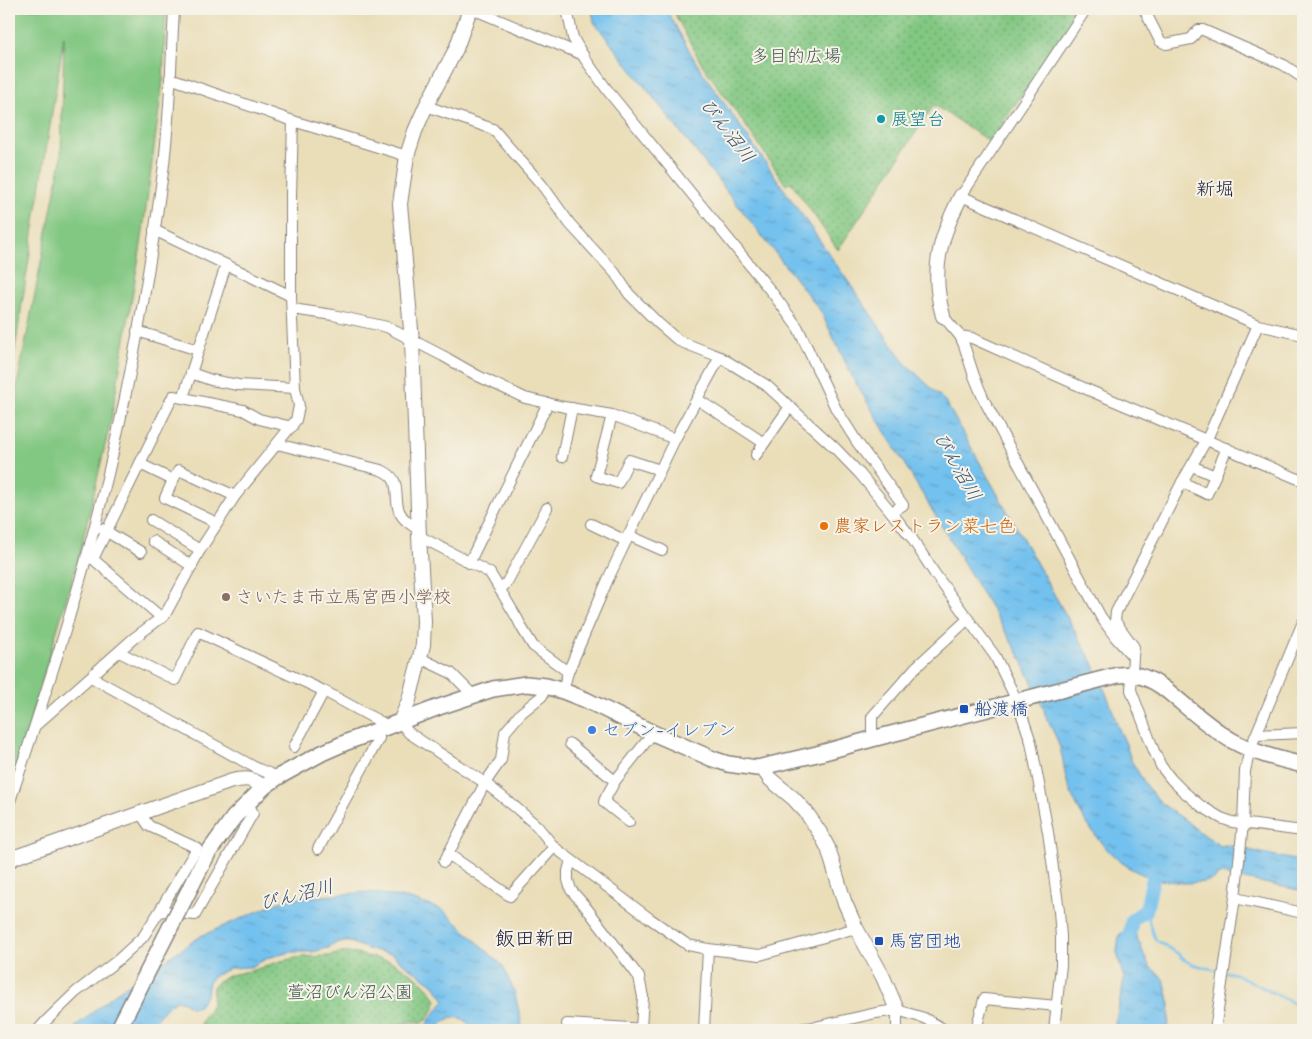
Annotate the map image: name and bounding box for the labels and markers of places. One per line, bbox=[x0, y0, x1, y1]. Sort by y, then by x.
place label: 展望台 bbox=[891, 108, 945, 132]
marker: 展望台 bbox=[875, 113, 887, 125]
place label: 農家レストラン菜七色 bbox=[834, 515, 1015, 539]
marker: 農家レストラン菜七色 bbox=[818, 520, 830, 532]
place label: さいたま市立馬宮西小学校 bbox=[236, 586, 451, 610]
marker: さいたま市立馬宮西小学校 bbox=[220, 591, 232, 603]
place label: 船渡橋 bbox=[974, 698, 1028, 722]
marker: 船渡橋 bbox=[958, 703, 970, 715]
place label: セブン-イレブン bbox=[602, 719, 736, 743]
marker: セブン-イレブン bbox=[586, 724, 598, 736]
place label: 馬宮団地 bbox=[889, 930, 961, 954]
marker: 馬宮団地 bbox=[873, 935, 885, 947]

